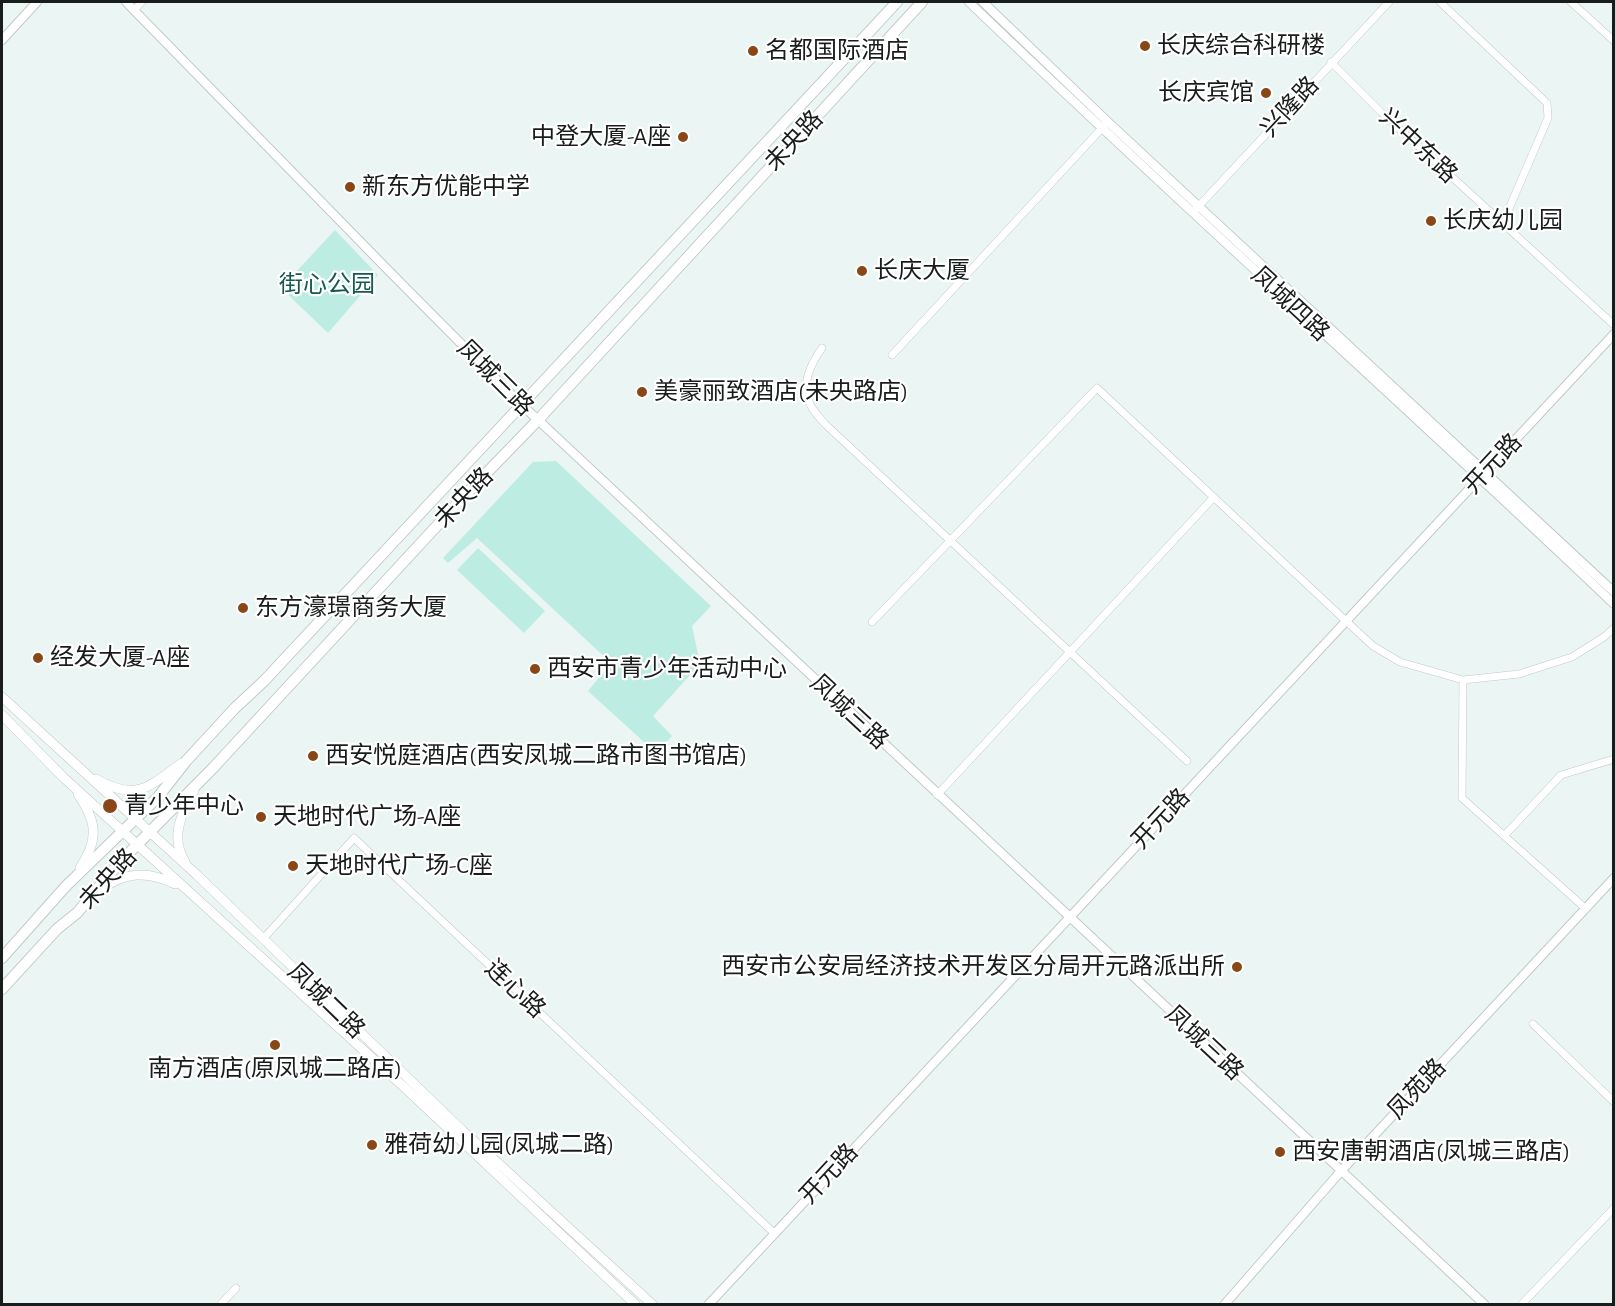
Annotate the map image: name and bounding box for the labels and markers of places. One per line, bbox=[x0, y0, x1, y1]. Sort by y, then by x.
place label: 长庆综合科研楼 bbox=[1157, 32, 1325, 60]
place label: 名都国际酒店 bbox=[765, 37, 909, 65]
marker: 长庆综合科研楼 bbox=[1138, 39, 1152, 53]
marker: 名都国际酒店 bbox=[746, 44, 760, 58]
place label: 长庆宾馆 bbox=[1158, 79, 1254, 107]
marker: 长庆宾馆 bbox=[1259, 86, 1273, 100]
place label: 中登大厦-A座 bbox=[531, 123, 671, 151]
marker: 中登大厦-A座 bbox=[676, 130, 690, 144]
place label: 新东方优能中学 bbox=[362, 173, 530, 201]
marker: 新东方优能中学 bbox=[343, 180, 357, 194]
place label: 长庆幼儿园 bbox=[1443, 207, 1563, 235]
marker: 长庆幼儿园 bbox=[1424, 214, 1438, 228]
place label: 长庆大厦 bbox=[874, 257, 970, 285]
marker: 长庆大厦 bbox=[855, 264, 869, 278]
place label: 美豪丽致酒店(未央路店) bbox=[654, 378, 908, 406]
marker: 美豪丽致酒店(未央路店) bbox=[635, 385, 649, 399]
place label: 东方濠璟商务大厦 bbox=[255, 594, 447, 622]
marker: 东方濠璟商务大厦 bbox=[236, 601, 250, 615]
place label: 经发大厦-A座 bbox=[50, 644, 190, 672]
marker: 经发大厦-A座 bbox=[31, 651, 45, 665]
place label: 西安市青少年活动中心 bbox=[547, 655, 787, 683]
marker: 西安市青少年活动中心 bbox=[528, 662, 542, 676]
place label: 西安悦庭酒店(西安凤城二路市图书馆店) bbox=[325, 742, 747, 770]
marker: 西安悦庭酒店(西安凤城二路市图书馆店) bbox=[306, 749, 320, 763]
place label: 青少年中心 bbox=[124, 792, 244, 820]
marker: 青少年中心 bbox=[101, 797, 119, 815]
place label: 天地时代广场-A座 bbox=[273, 803, 461, 831]
marker: 天地时代广场-A座 bbox=[254, 810, 268, 824]
place label: 天地时代广场-C座 bbox=[305, 852, 493, 880]
marker: 天地时代广场-C座 bbox=[286, 859, 300, 873]
place label: 西安市公安局经济技术开发区分局开元路派出所 bbox=[721, 953, 1225, 981]
marker: 西安市公安局经济技术开发区分局开元路派出所 bbox=[1230, 960, 1244, 974]
marker: 南方酒店(原凤城二路店) bbox=[268, 1038, 282, 1052]
place label: 南方酒店(原凤城二路店) bbox=[148, 1055, 402, 1083]
place label: 雅荷幼儿园(凤城二路) bbox=[384, 1131, 614, 1159]
marker: 雅荷幼儿园(凤城二路) bbox=[365, 1138, 379, 1152]
place label: 西安唐朝酒店(凤城三路店) bbox=[1292, 1138, 1570, 1166]
marker: 西安唐朝酒店(凤城三路店) bbox=[1273, 1145, 1287, 1159]

